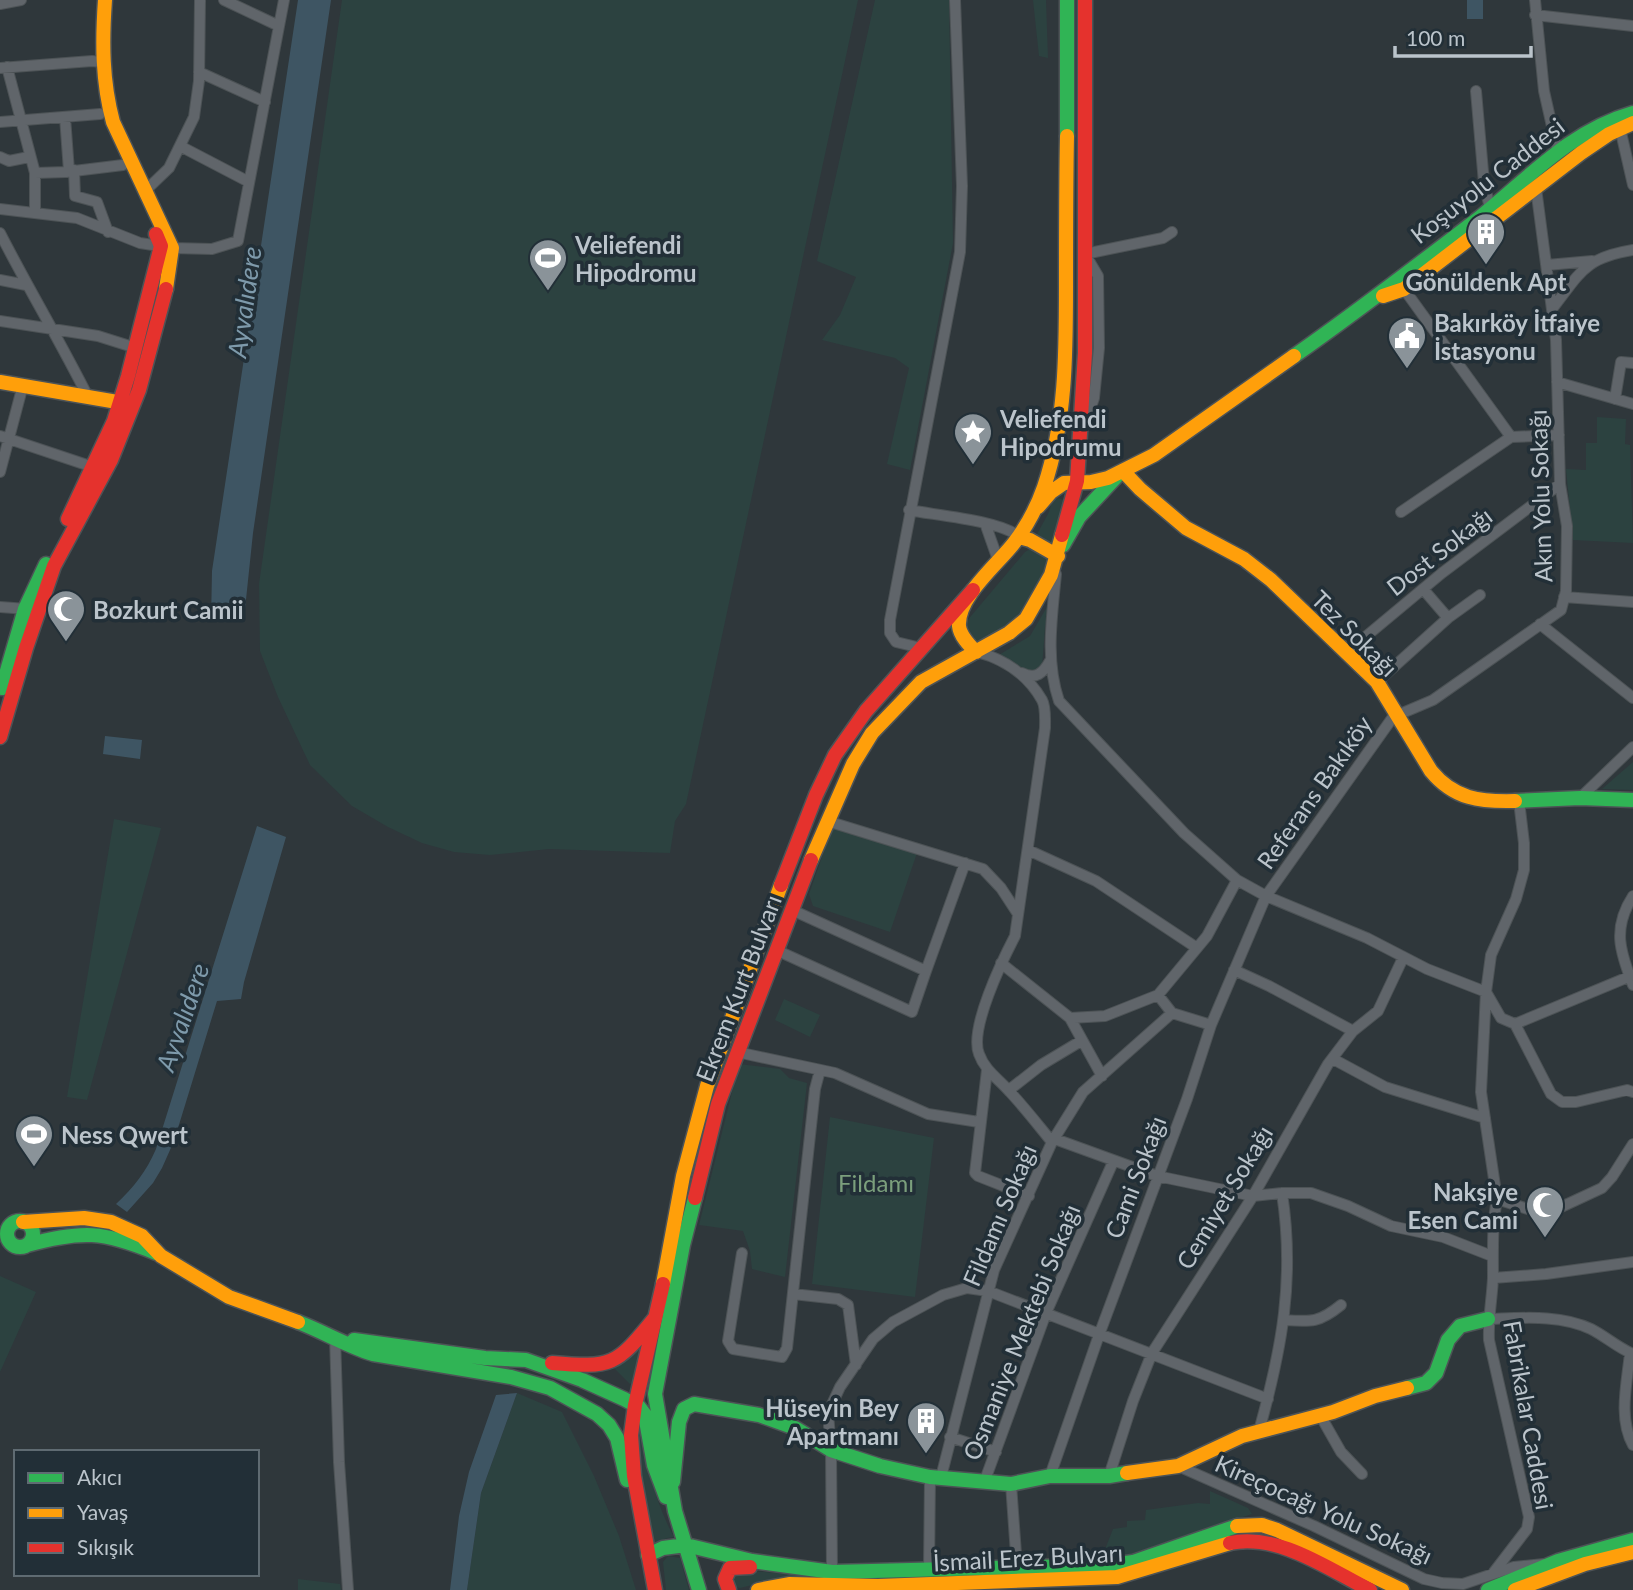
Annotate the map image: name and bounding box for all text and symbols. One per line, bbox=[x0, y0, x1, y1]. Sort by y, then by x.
scale bar bbox=[1395, 14, 1532, 58]
text: 100 m bbox=[1406, 25, 1465, 50]
street label: Koşuyolu Caddesi bbox=[1404, 111, 1570, 249]
building icon: Gönüldenk Apt bbox=[1465, 211, 1507, 266]
place label: Veliefendi Hipodromu bbox=[574, 230, 697, 287]
sports icon: Veliefendi Hipodromu bbox=[527, 237, 569, 292]
water label: Ayvalıdere bbox=[220, 244, 268, 361]
place label: Gönüldenk Apt bbox=[1406, 267, 1567, 296]
place label: Bakırköy İtfaiye İstasyonu bbox=[1434, 308, 1600, 365]
public building icon: Bakırköy İtfaiye İstasyonu bbox=[1386, 315, 1428, 370]
place label: Veliefendi Hipodrumu bbox=[999, 404, 1122, 461]
street label: Akın Yolu Sokağı bbox=[1522, 409, 1558, 583]
place icon: Veliefendi Hipodrumu bbox=[952, 411, 994, 466]
street label: Dost Sokağı bbox=[1381, 501, 1497, 601]
street label: Tez Sokağı bbox=[1306, 584, 1404, 682]
mosque icon: Bozkurt Camii bbox=[45, 588, 87, 643]
place label: Bozkurt Camii bbox=[93, 595, 244, 624]
street label: Referans Bakıköy bbox=[1250, 709, 1378, 874]
street label: Ekrem Kurt Bulvarı bbox=[689, 890, 787, 1086]
water label: Ayvalıdere bbox=[148, 959, 215, 1076]
street label: Cami Sokağı bbox=[1098, 1112, 1172, 1242]
sports icon: Ness Qwert bbox=[13, 1113, 55, 1168]
place label: Ness Qwert bbox=[61, 1120, 188, 1149]
street label: Cemiyet Sokağı bbox=[1170, 1120, 1278, 1274]
street label: Fildamı Sokağı bbox=[956, 1140, 1042, 1290]
park label: Fildamı bbox=[838, 1168, 914, 1197]
place label: Nakşiye Esen Cami bbox=[1407, 1177, 1518, 1234]
mosque icon: Nakşiye Esen Cami bbox=[1524, 1184, 1566, 1239]
street label: Osmaniye Mektebi Sokağı bbox=[956, 1200, 1086, 1464]
street label: Fabrikalar Caddesi bbox=[1498, 1318, 1560, 1512]
place label: Hüseyin Bey Apartmanı bbox=[765, 1393, 899, 1450]
building icon: Hüseyin Bey Apartmanı bbox=[905, 1400, 947, 1455]
street label: Kireçocağı Yolu Sokağı bbox=[1211, 1448, 1437, 1570]
legend bbox=[14, 1450, 259, 1576]
text: Akıcı bbox=[77, 1464, 122, 1489]
text: Yavaş bbox=[77, 1499, 128, 1524]
text: Sıkışık bbox=[77, 1534, 134, 1559]
street label: İsmail Erez Bulvarı bbox=[932, 1538, 1124, 1576]

